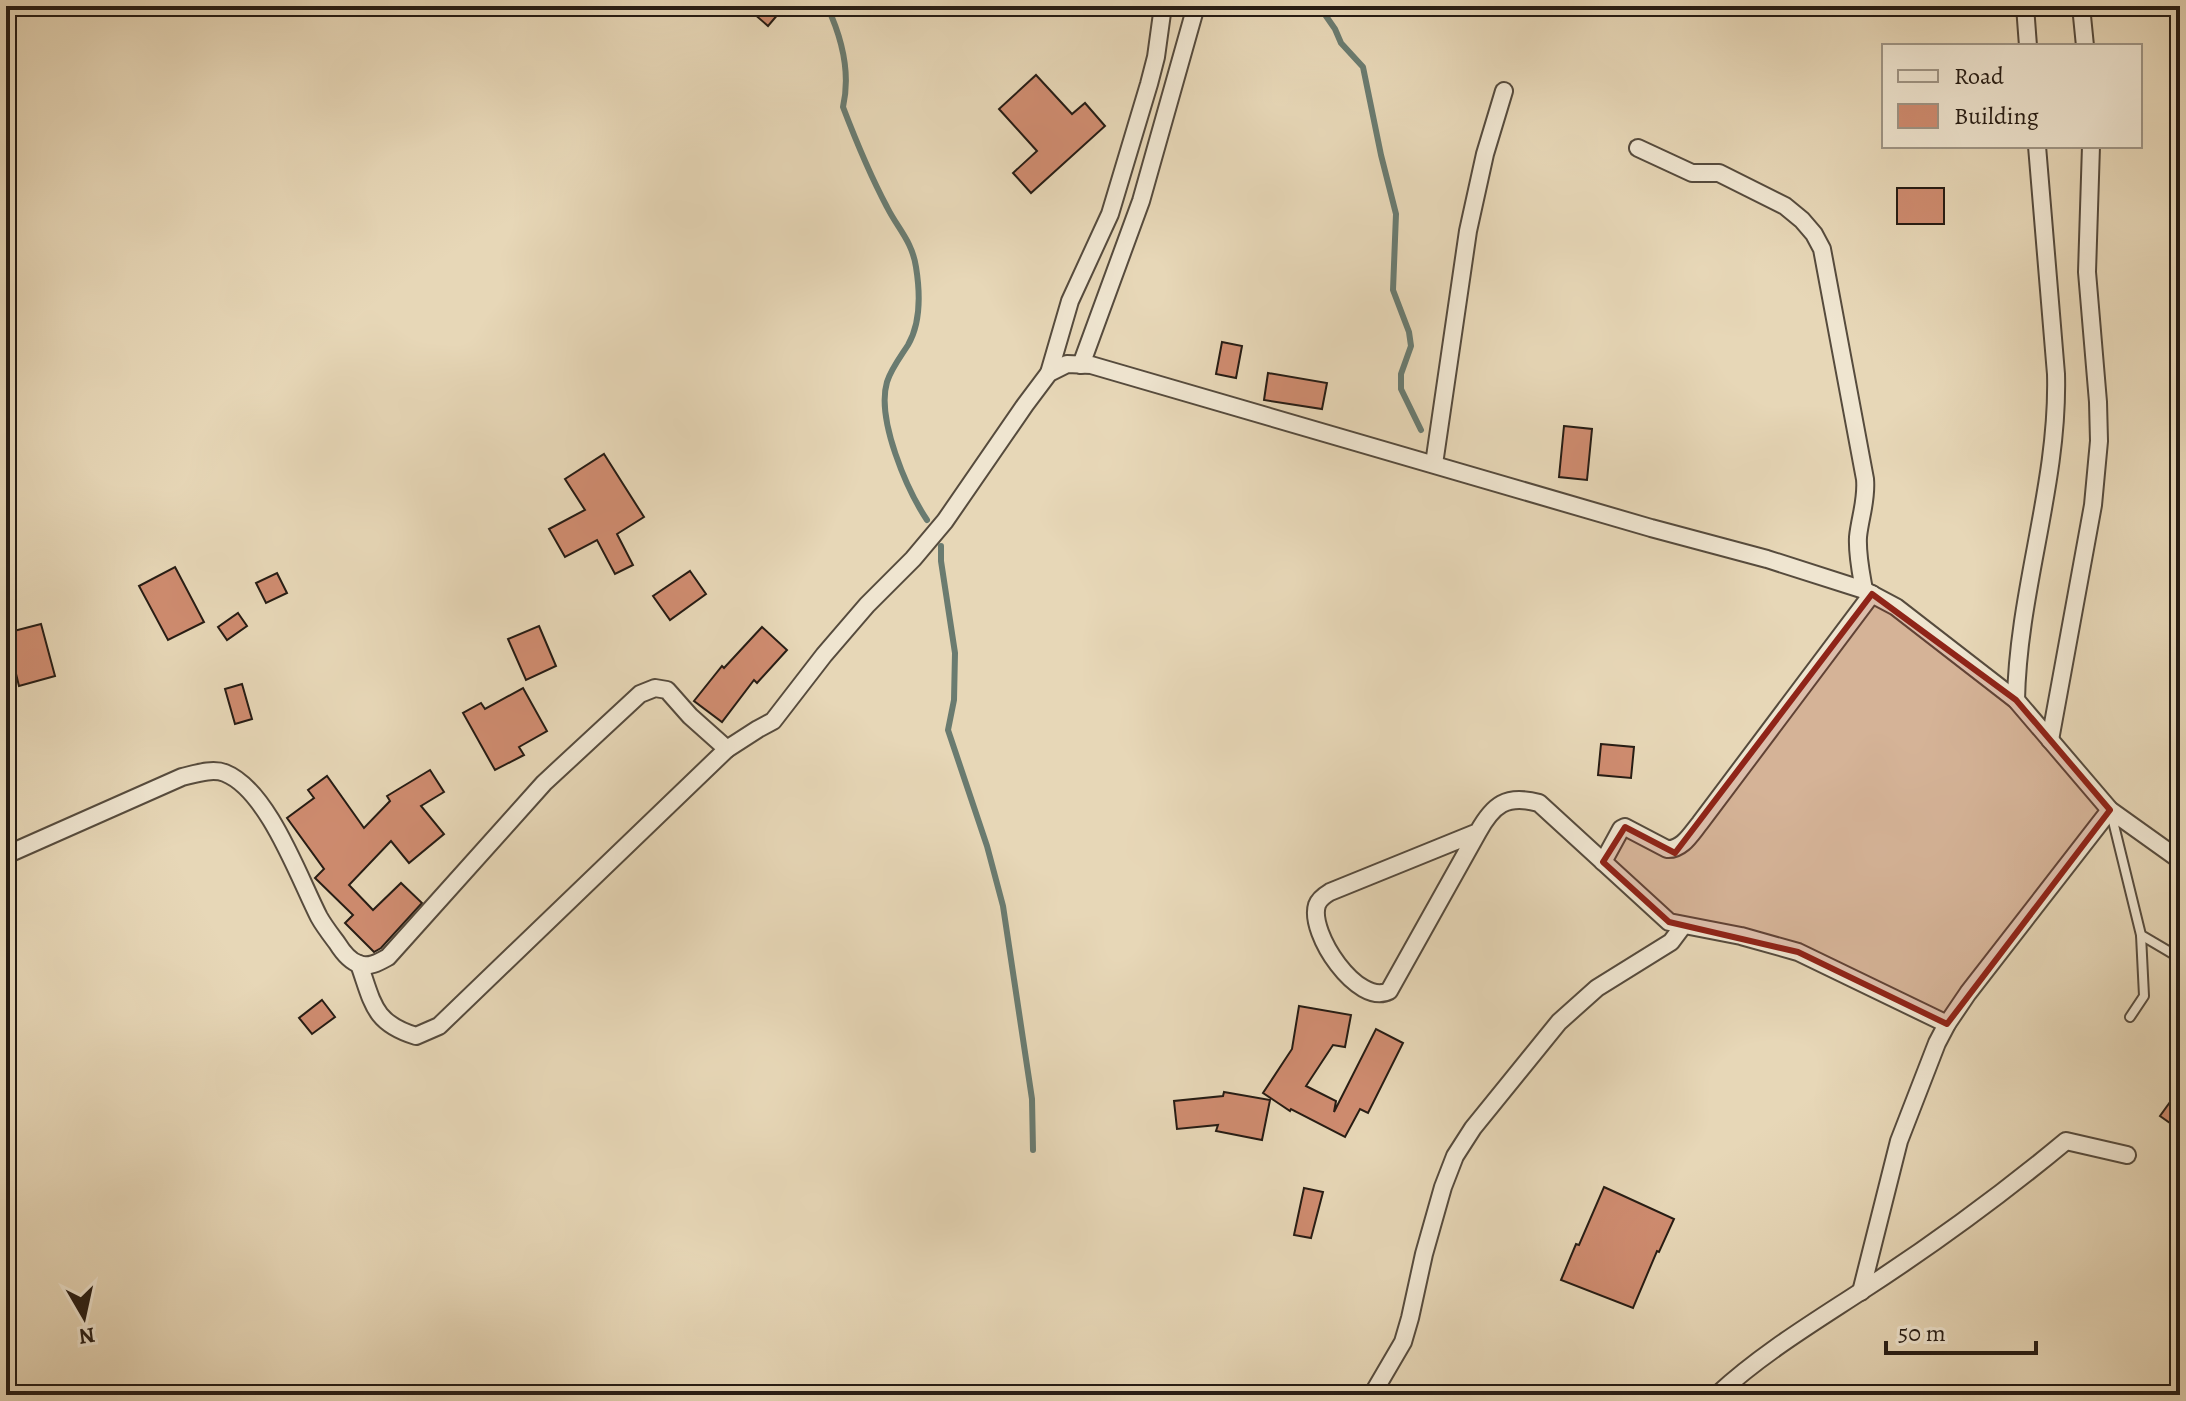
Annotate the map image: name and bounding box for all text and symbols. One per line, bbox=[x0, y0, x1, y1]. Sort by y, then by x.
legend bbox=[1882, 44, 2142, 148]
text: Road bbox=[1954, 60, 2004, 92]
text: Building bbox=[1954, 100, 2039, 132]
north arrow bbox=[44, 1277, 124, 1357]
scale bar bbox=[1886, 1305, 2036, 1355]
text: 50 m bbox=[1898, 1317, 1946, 1349]
text: N bbox=[77, 1320, 97, 1352]

